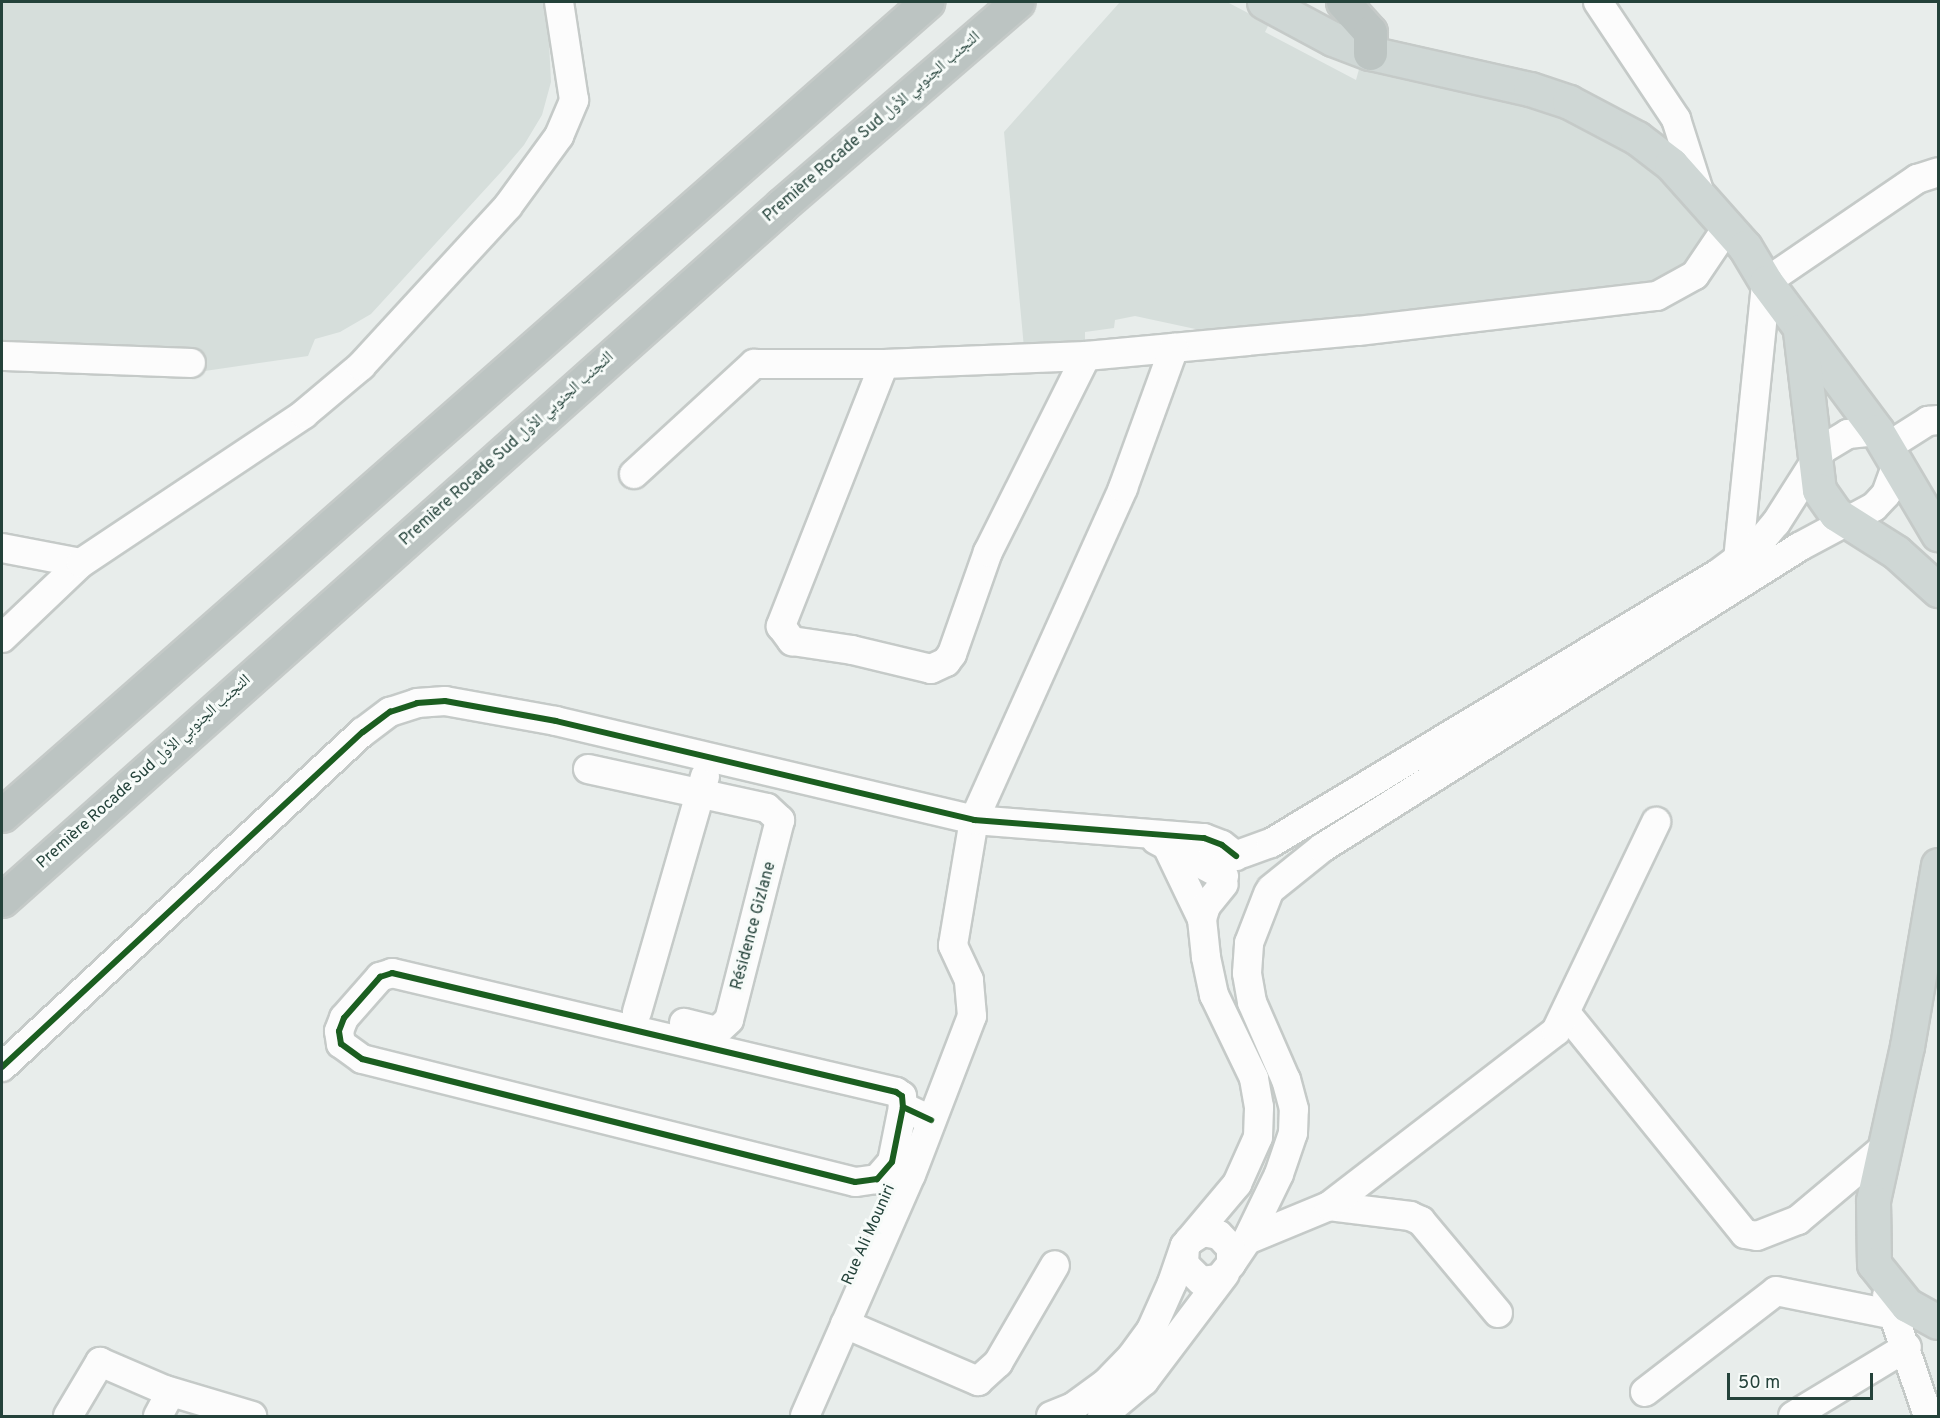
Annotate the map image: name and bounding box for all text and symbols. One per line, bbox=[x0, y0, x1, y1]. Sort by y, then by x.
street label: Première Rocade Sud التجنب الجنوبي الأول bbox=[760, 28, 984, 226]
street label: Première Rocade Sud التجنب الجنوبي الأول bbox=[396, 348, 618, 550]
street label: Première Rocade Sud التجنب الجنوبي الأول bbox=[33, 671, 255, 873]
street label: Résidence Gizlane bbox=[728, 860, 780, 992]
street label: Rue Ali Mouniri bbox=[838, 1181, 900, 1289]
scale bar bbox=[1730, 1361, 1876, 1399]
text: 50 m bbox=[1738, 1372, 1780, 1395]

